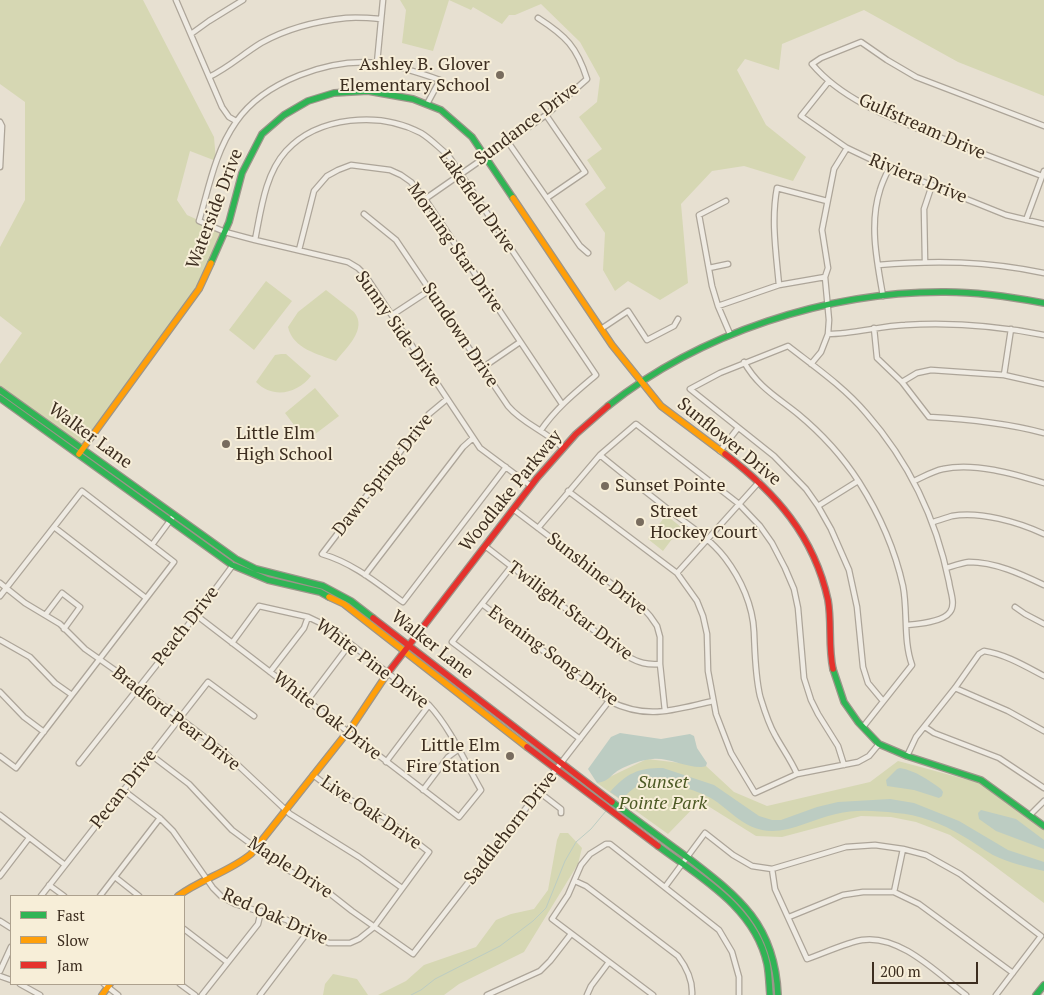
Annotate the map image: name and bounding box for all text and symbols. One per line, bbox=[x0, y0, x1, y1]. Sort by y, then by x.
place label: Ashley B. Glover Elementary School bbox=[339, 54, 490, 96]
marker: Ashley B. Glover Elementary School bbox=[494, 69, 506, 81]
street label: Sundance Drive bbox=[471, 78, 583, 170]
street label: Gulfstream Drive bbox=[855, 89, 989, 165]
street label: Waterside Drive bbox=[182, 146, 248, 272]
street label: Lakefield Drive bbox=[434, 147, 520, 257]
street label: Riviera Drive bbox=[866, 150, 970, 208]
street label: Morning Star Drive bbox=[402, 179, 508, 317]
street label: Sunny Side Drive bbox=[350, 267, 446, 391]
street label: Sundown Drive bbox=[417, 279, 503, 391]
street label: Sunflower Drive bbox=[673, 393, 785, 491]
street label: Walker Lane bbox=[44, 398, 136, 474]
street label: Dawn Spring Drive bbox=[328, 409, 438, 541]
place label: Little Elm High School bbox=[236, 423, 333, 466]
street label: Woodlake Parkway bbox=[455, 426, 567, 556]
marker: Little Elm High School bbox=[220, 438, 232, 450]
place label: Sunset Pointe bbox=[615, 475, 726, 497]
marker: Sunset Pointe bbox=[599, 480, 611, 492]
place label: Street Hockey Court bbox=[650, 501, 758, 544]
marker: Street Hockey Court bbox=[634, 516, 646, 528]
street label: Sunshine Drive bbox=[542, 528, 652, 620]
street label: Twilight Star Drive bbox=[503, 557, 637, 665]
street label: Peach Drive bbox=[148, 582, 224, 670]
street label: Evening Song Drive bbox=[484, 601, 622, 711]
street label: Walker Lane bbox=[387, 606, 477, 684]
street label: White Pine Drive bbox=[311, 614, 433, 714]
street label: Bradford Pear Drive bbox=[108, 662, 244, 776]
street label: White Oak Drive bbox=[268, 667, 386, 765]
place label: Little Elm Fire Station bbox=[406, 735, 500, 778]
street label: Pecan Drive bbox=[86, 745, 162, 833]
marker: Little Elm Fire Station bbox=[504, 750, 516, 762]
street label: Saddlehorn Drive bbox=[460, 767, 562, 889]
street label: Live Oak Drive bbox=[317, 771, 425, 855]
park label: Sunset Pointe Park bbox=[619, 772, 707, 814]
street label: Maple Drive bbox=[244, 833, 336, 903]
street label: Red Oak Drive bbox=[219, 884, 331, 950]
legend bbox=[10, 895, 185, 985]
text: Fast bbox=[57, 905, 85, 925]
text: Slow bbox=[57, 930, 89, 950]
scale bar bbox=[874, 952, 980, 984]
text: Jam bbox=[57, 955, 83, 975]
text: 200 m bbox=[880, 961, 921, 981]

